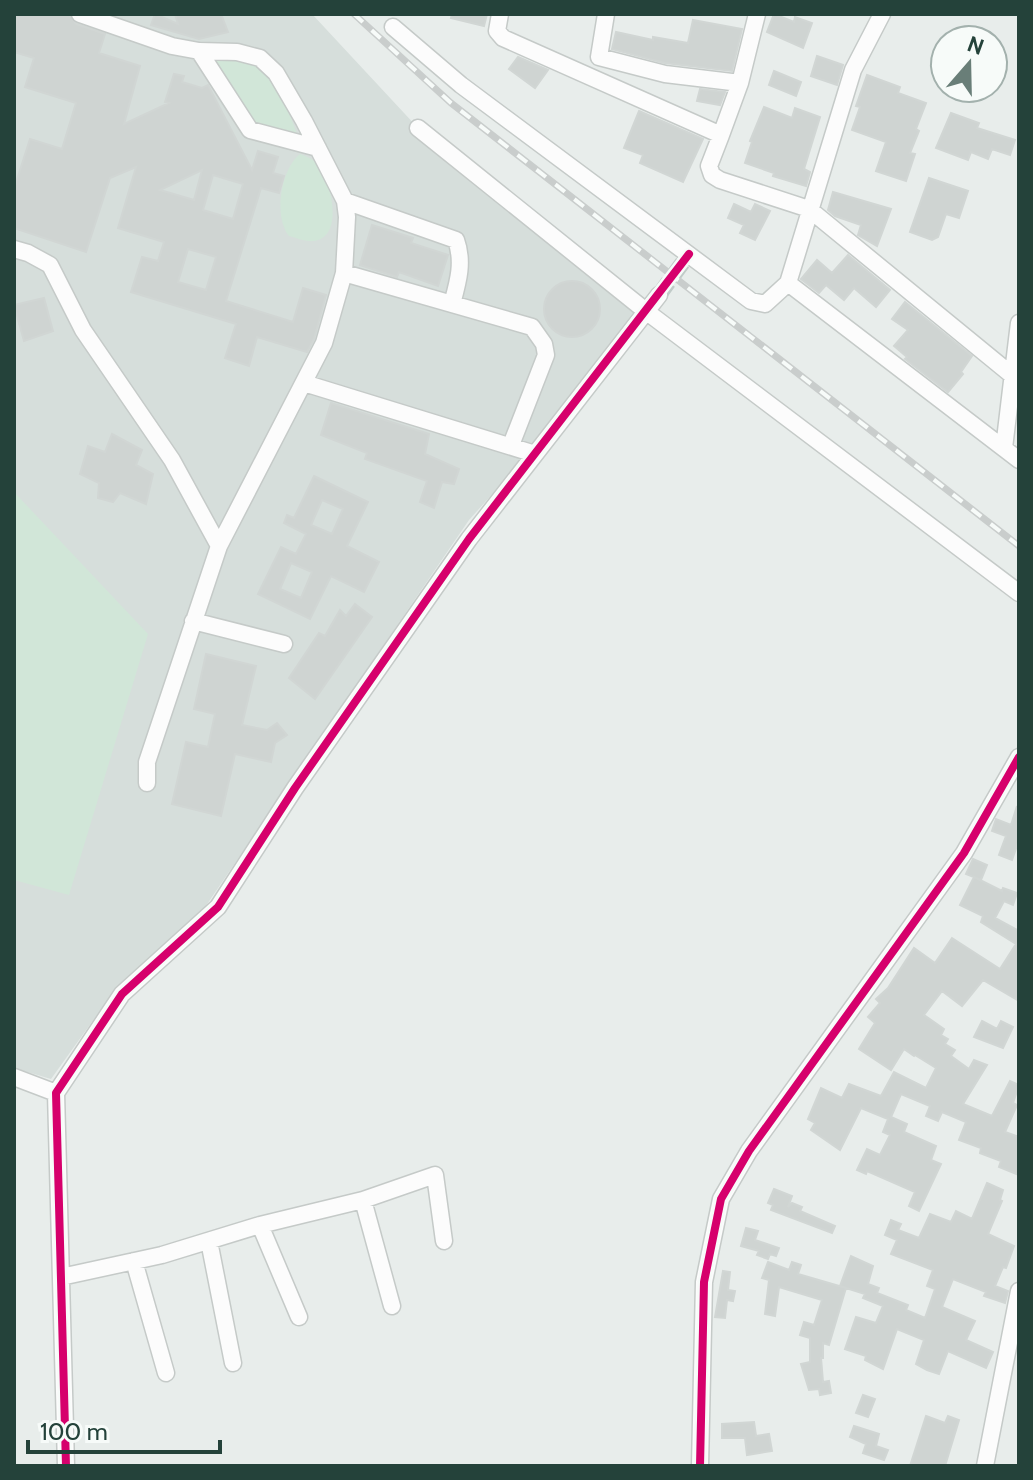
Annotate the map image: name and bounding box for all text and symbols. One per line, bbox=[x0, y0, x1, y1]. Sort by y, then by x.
north arrow bbox=[929, 24, 1009, 104]
text: N bbox=[964, 30, 988, 61]
scale bar bbox=[28, 1404, 220, 1454]
text: 100 m bbox=[40, 1417, 108, 1446]

